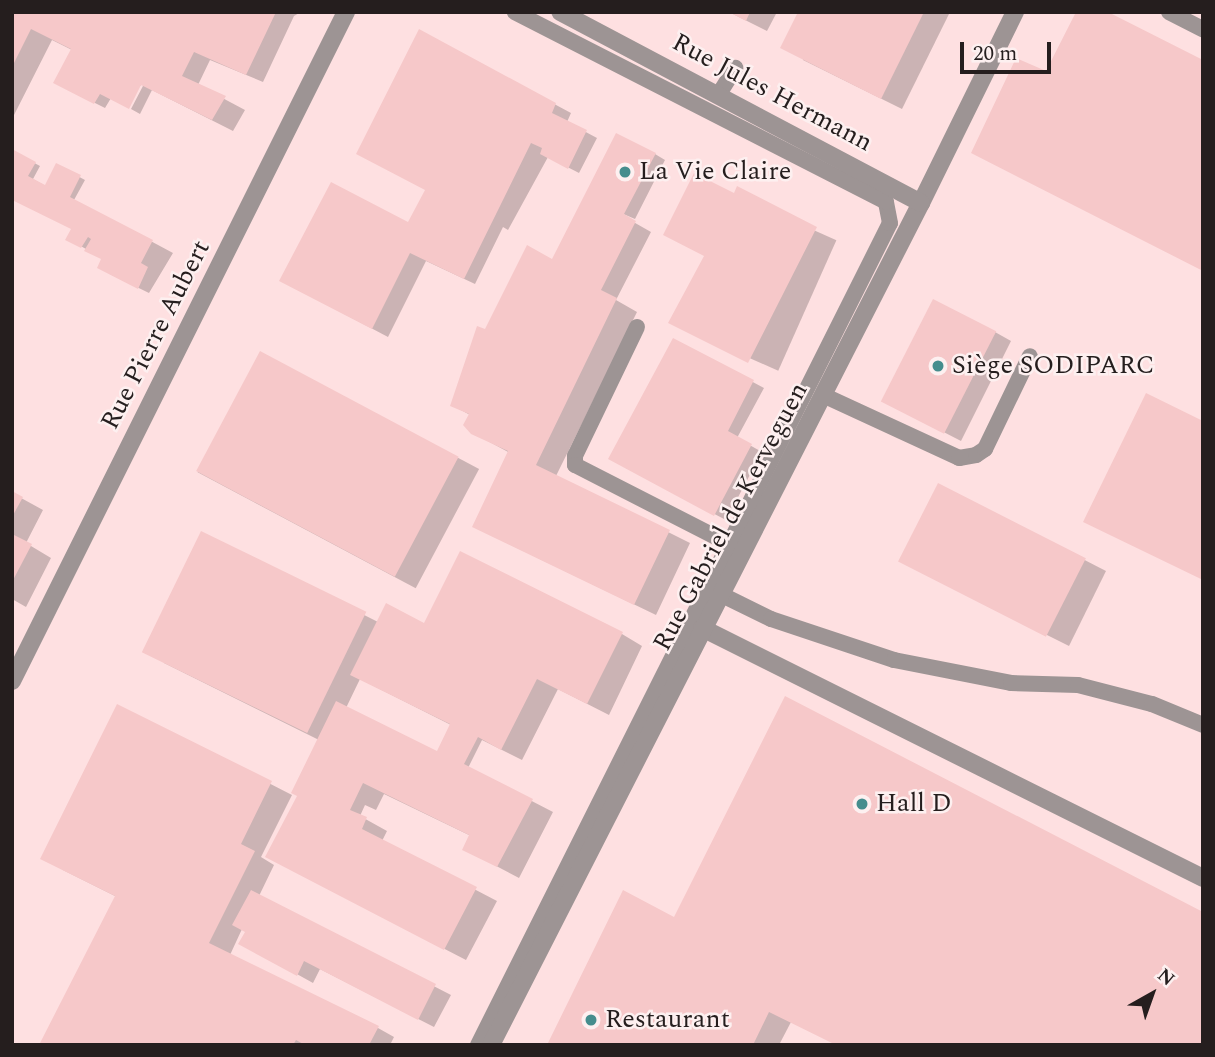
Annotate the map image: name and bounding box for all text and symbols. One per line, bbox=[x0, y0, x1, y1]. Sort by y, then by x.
street label: Rue Jules Hermann bbox=[666, 27, 878, 159]
scale bar bbox=[963, 28, 1054, 72]
text: 20 m bbox=[973, 38, 1017, 70]
place label: La Vie Claire bbox=[639, 156, 791, 188]
marker: La Vie Claire bbox=[617, 164, 633, 180]
street label: Rue Pierre Aubert bbox=[95, 235, 217, 435]
place label: Siège SODIPARC bbox=[952, 350, 1155, 382]
marker: Siège SODIPARC bbox=[930, 358, 946, 374]
street label: Rue Gabriel de Kerveguen bbox=[647, 377, 815, 657]
place label: Hall D bbox=[876, 788, 952, 820]
marker: Hall D bbox=[854, 796, 870, 812]
north arrow bbox=[1117, 959, 1187, 1029]
text: N bbox=[1151, 961, 1181, 994]
place label: Restaurant bbox=[605, 1004, 730, 1036]
marker: Restaurant bbox=[583, 1012, 599, 1028]

